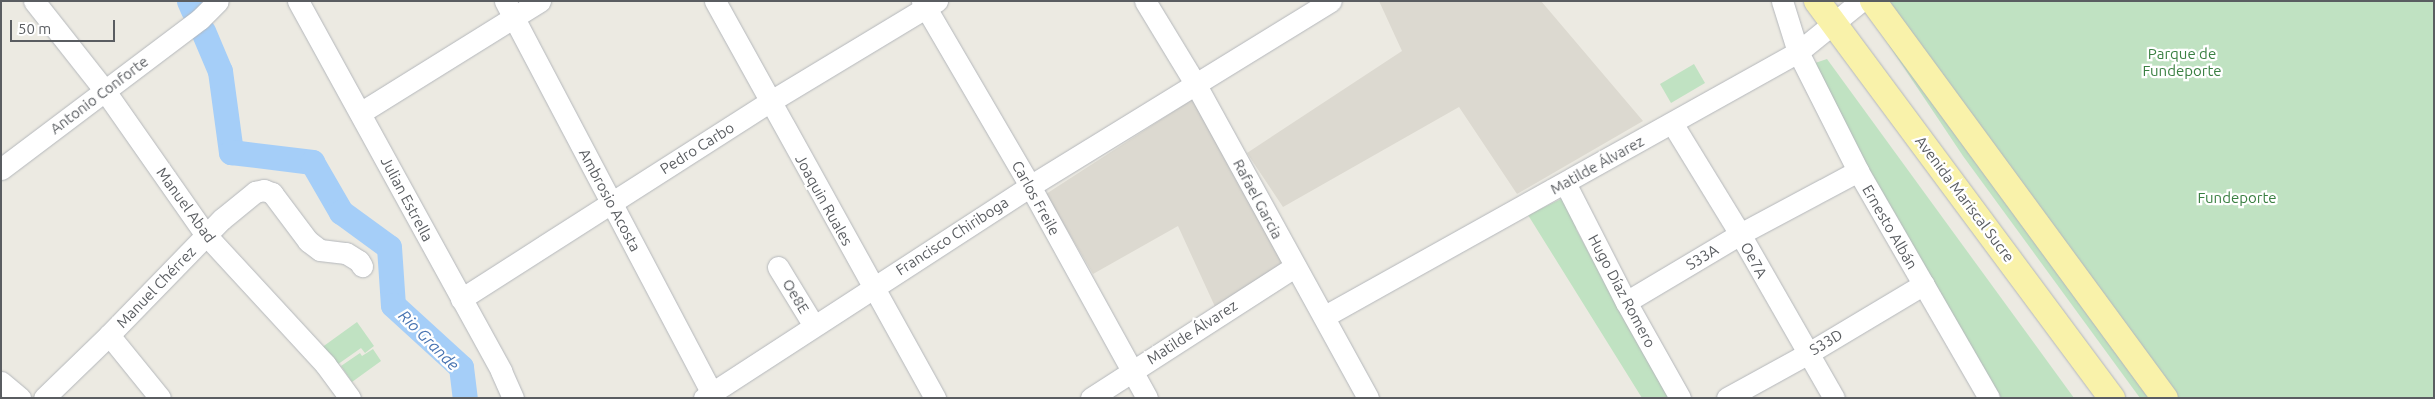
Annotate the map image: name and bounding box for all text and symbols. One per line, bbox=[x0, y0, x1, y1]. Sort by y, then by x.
scale bar bbox=[12, 10, 118, 42]
text: 50 m bbox=[18, 20, 51, 37]
park label: Parque de Fundeporte bbox=[2142, 44, 2222, 79]
street label: Antonio Conforte bbox=[46, 52, 152, 138]
street label: Pedro Carbo bbox=[657, 118, 737, 178]
street label: Matilde Álvarez bbox=[1547, 132, 1647, 198]
street label: Avenida Mariscal Sucre bbox=[1912, 132, 2018, 266]
street label: Ambrosio Acosta bbox=[575, 146, 645, 254]
street label: Joaquin Ruales bbox=[792, 151, 856, 249]
street label: Julian Estrella bbox=[377, 153, 437, 245]
street label: Rafael Garcia bbox=[1229, 156, 1287, 242]
street label: Carlos Freile bbox=[1008, 157, 1064, 239]
street label: Manuel Abad bbox=[153, 164, 219, 246]
street label: Ernesto Albán bbox=[1859, 182, 1921, 272]
park label: Fundeporte bbox=[2197, 189, 2277, 207]
street label: Francisco Chiriboga bbox=[892, 193, 1012, 279]
street label: Hugo Díaz Romero bbox=[1585, 231, 1659, 351]
street label: Oe7A bbox=[1737, 239, 1771, 281]
street label: S33A bbox=[1683, 240, 1721, 274]
street label: Manuel Chérrez bbox=[113, 243, 199, 331]
street label: Oe8E bbox=[779, 276, 813, 316]
street label: Matilde Álvarez bbox=[1143, 296, 1241, 368]
water label: Rio Grande bbox=[395, 306, 463, 374]
street label: S33D bbox=[1806, 325, 1846, 359]

